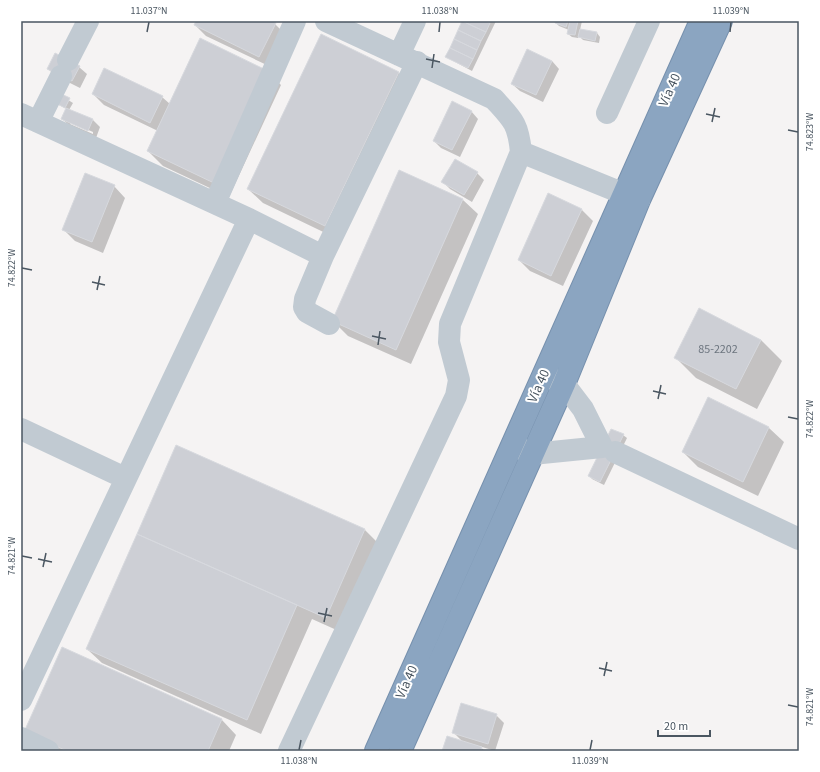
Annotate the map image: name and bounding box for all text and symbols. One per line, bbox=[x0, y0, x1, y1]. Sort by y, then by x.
text: 11.037°N bbox=[130, 4, 168, 18]
text: 11.038°N bbox=[421, 4, 459, 18]
text: 11.039°N bbox=[712, 4, 750, 18]
street label: Vía 40 bbox=[654, 70, 686, 110]
text: 74.823°W bbox=[803, 113, 817, 151]
text: 74.822°W bbox=[5, 249, 19, 287]
house number: 85-2202 bbox=[698, 341, 738, 358]
street label: Vía 40 bbox=[523, 366, 555, 406]
text: 74.822°W bbox=[803, 400, 817, 438]
text: 74.821°W bbox=[5, 537, 19, 575]
street label: Vía 40 bbox=[391, 662, 423, 702]
text: 74.821°W bbox=[803, 688, 817, 726]
scale bar bbox=[658, 712, 710, 738]
text: 20 m bbox=[664, 718, 688, 735]
text: 11.038°N bbox=[280, 754, 318, 768]
text: 11.039°N bbox=[571, 754, 609, 768]

